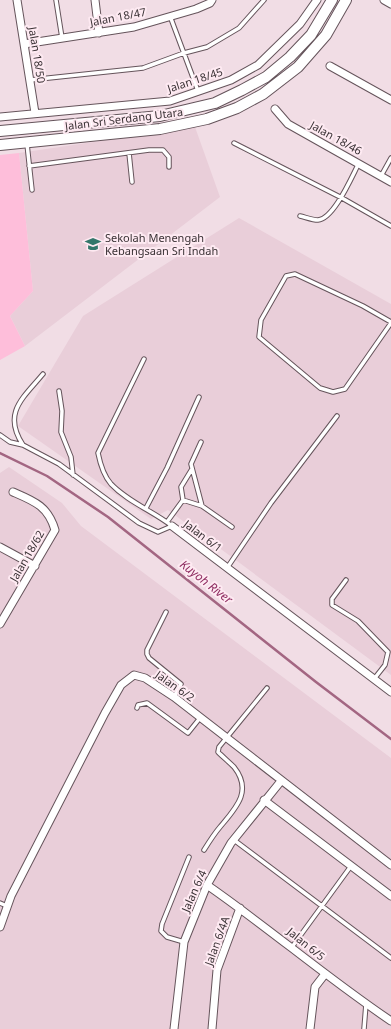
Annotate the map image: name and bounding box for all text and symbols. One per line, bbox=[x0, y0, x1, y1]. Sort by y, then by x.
street label: Jalan 18/47 bbox=[87, 4, 147, 30]
street label: Jalan 18/50 bbox=[25, 25, 49, 84]
street label: Jalan 18/45 bbox=[164, 64, 224, 96]
street label: Jalan Sri Serdang Utara bbox=[63, 104, 184, 133]
street label: Jalan 18/46 bbox=[307, 117, 365, 158]
place label: Sekolah Menengah Kebangsaan Sri Indah bbox=[105, 230, 218, 258]
school or university icon: Sekolah Menengah Kebangsaan Sri Indah bbox=[84, 235, 102, 253]
street label: Jalan 6/1 bbox=[180, 516, 226, 555]
street label: Jalan 18/62 bbox=[5, 527, 47, 585]
water label: Kuyoh River bbox=[176, 556, 237, 608]
street label: Jalan 6/2 bbox=[152, 666, 198, 705]
street label: Jalan 6/4 bbox=[177, 867, 210, 915]
street label: Jalan 6/4A bbox=[200, 913, 233, 969]
street label: Jalan 6/5 bbox=[284, 923, 328, 963]

